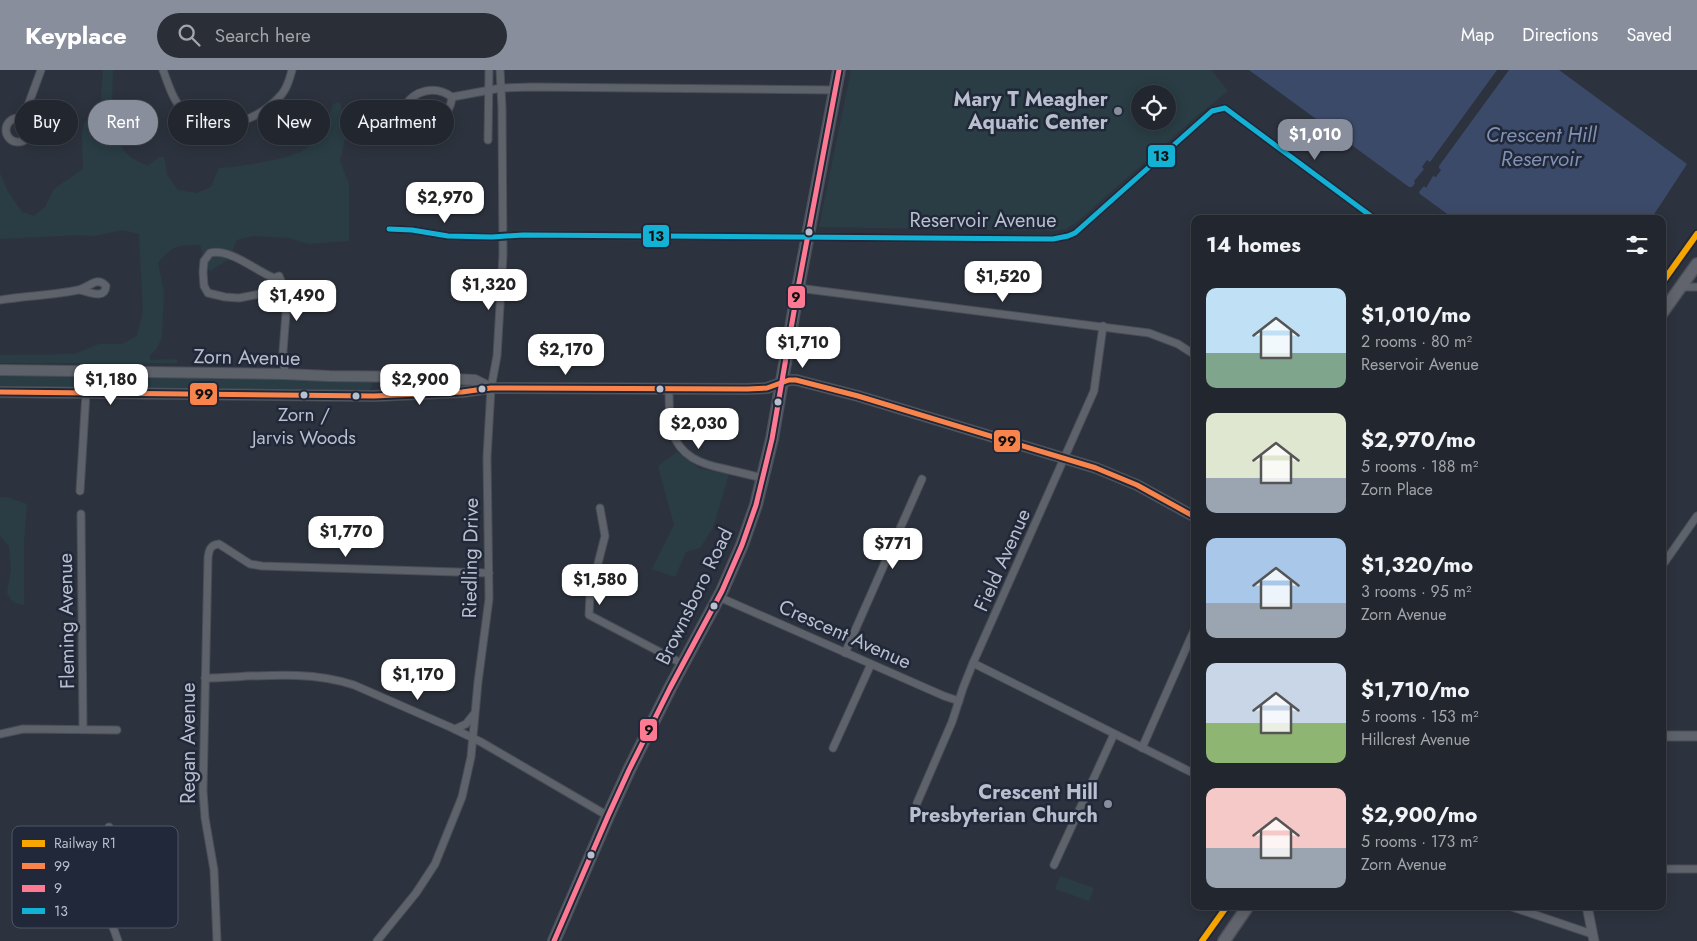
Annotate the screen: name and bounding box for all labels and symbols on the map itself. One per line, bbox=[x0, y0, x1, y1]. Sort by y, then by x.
place label: Mary T Meagher Aquatic Center bbox=[954, 85, 1109, 137]
marker: Mary T Meagher Aquatic Center bbox=[1112, 105, 1124, 117]
pin: $1,010 bbox=[1274, 118, 1356, 161]
water label: Crescent Hill Reservoir bbox=[1486, 120, 1598, 174]
line badge: 13 bbox=[1147, 144, 1176, 168]
text: 13 bbox=[1153, 146, 1169, 166]
pin: $2,970 bbox=[404, 182, 486, 224]
street label: Reservoir Avenue bbox=[909, 206, 1057, 235]
line badge: 13 bbox=[642, 224, 670, 248]
text: 13 bbox=[648, 226, 664, 246]
unlabelled marker bbox=[804, 227, 814, 237]
pin: $1,520 bbox=[962, 260, 1044, 303]
pin: $1,320 bbox=[448, 268, 530, 311]
pin: $1,490 bbox=[256, 280, 338, 322]
line badge: 9 bbox=[787, 285, 806, 309]
text: 9 bbox=[791, 287, 801, 307]
pin: $1,710 bbox=[762, 326, 844, 369]
pin: $2,170 bbox=[525, 334, 607, 376]
street label: Zorn Avenue bbox=[193, 342, 301, 373]
pin: $1,180 bbox=[70, 364, 152, 406]
pin: $2,900 bbox=[379, 364, 461, 406]
line badge: 99 bbox=[189, 382, 218, 406]
text: 99 bbox=[195, 384, 213, 404]
unlabelled marker bbox=[477, 384, 487, 394]
unlabelled marker bbox=[655, 384, 665, 394]
marker: Zorn / Jarvis Woods bbox=[299, 390, 309, 400]
unlabelled marker bbox=[351, 391, 361, 401]
unlabelled marker bbox=[773, 397, 783, 407]
place label: Zorn / Jarvis Woods bbox=[249, 401, 356, 451]
pin: $2,030 bbox=[658, 408, 740, 450]
line badge: 99 bbox=[993, 429, 1021, 453]
text: 99 bbox=[998, 431, 1016, 451]
street label: Riedling Drive bbox=[455, 498, 486, 618]
street label: Field Avenue bbox=[967, 504, 1038, 616]
pin: $1,770 bbox=[305, 516, 387, 558]
street label: Brownsboro Road bbox=[649, 523, 740, 670]
pin: $771 bbox=[863, 528, 923, 570]
street label: Fleming Avenue bbox=[51, 553, 82, 689]
pin: $1,580 bbox=[559, 564, 641, 606]
street label: Crescent Avenue bbox=[774, 592, 916, 677]
unlabelled marker bbox=[709, 601, 719, 611]
pin: $1,170 bbox=[377, 658, 459, 701]
street label: Regan Avenue bbox=[174, 682, 203, 804]
line badge: 9 bbox=[639, 718, 658, 742]
text: 9 bbox=[644, 720, 654, 740]
place label: Crescent Hill Presbyterian Church bbox=[909, 778, 1098, 830]
marker: Crescent Hill Presbyterian Church bbox=[1102, 798, 1114, 810]
legend bbox=[12, 826, 178, 928]
text: Railway R1 bbox=[54, 833, 116, 853]
unlabelled marker bbox=[586, 850, 596, 860]
text: 99 bbox=[54, 856, 70, 876]
text: 9 bbox=[54, 878, 62, 898]
text: 13 bbox=[54, 901, 68, 921]

